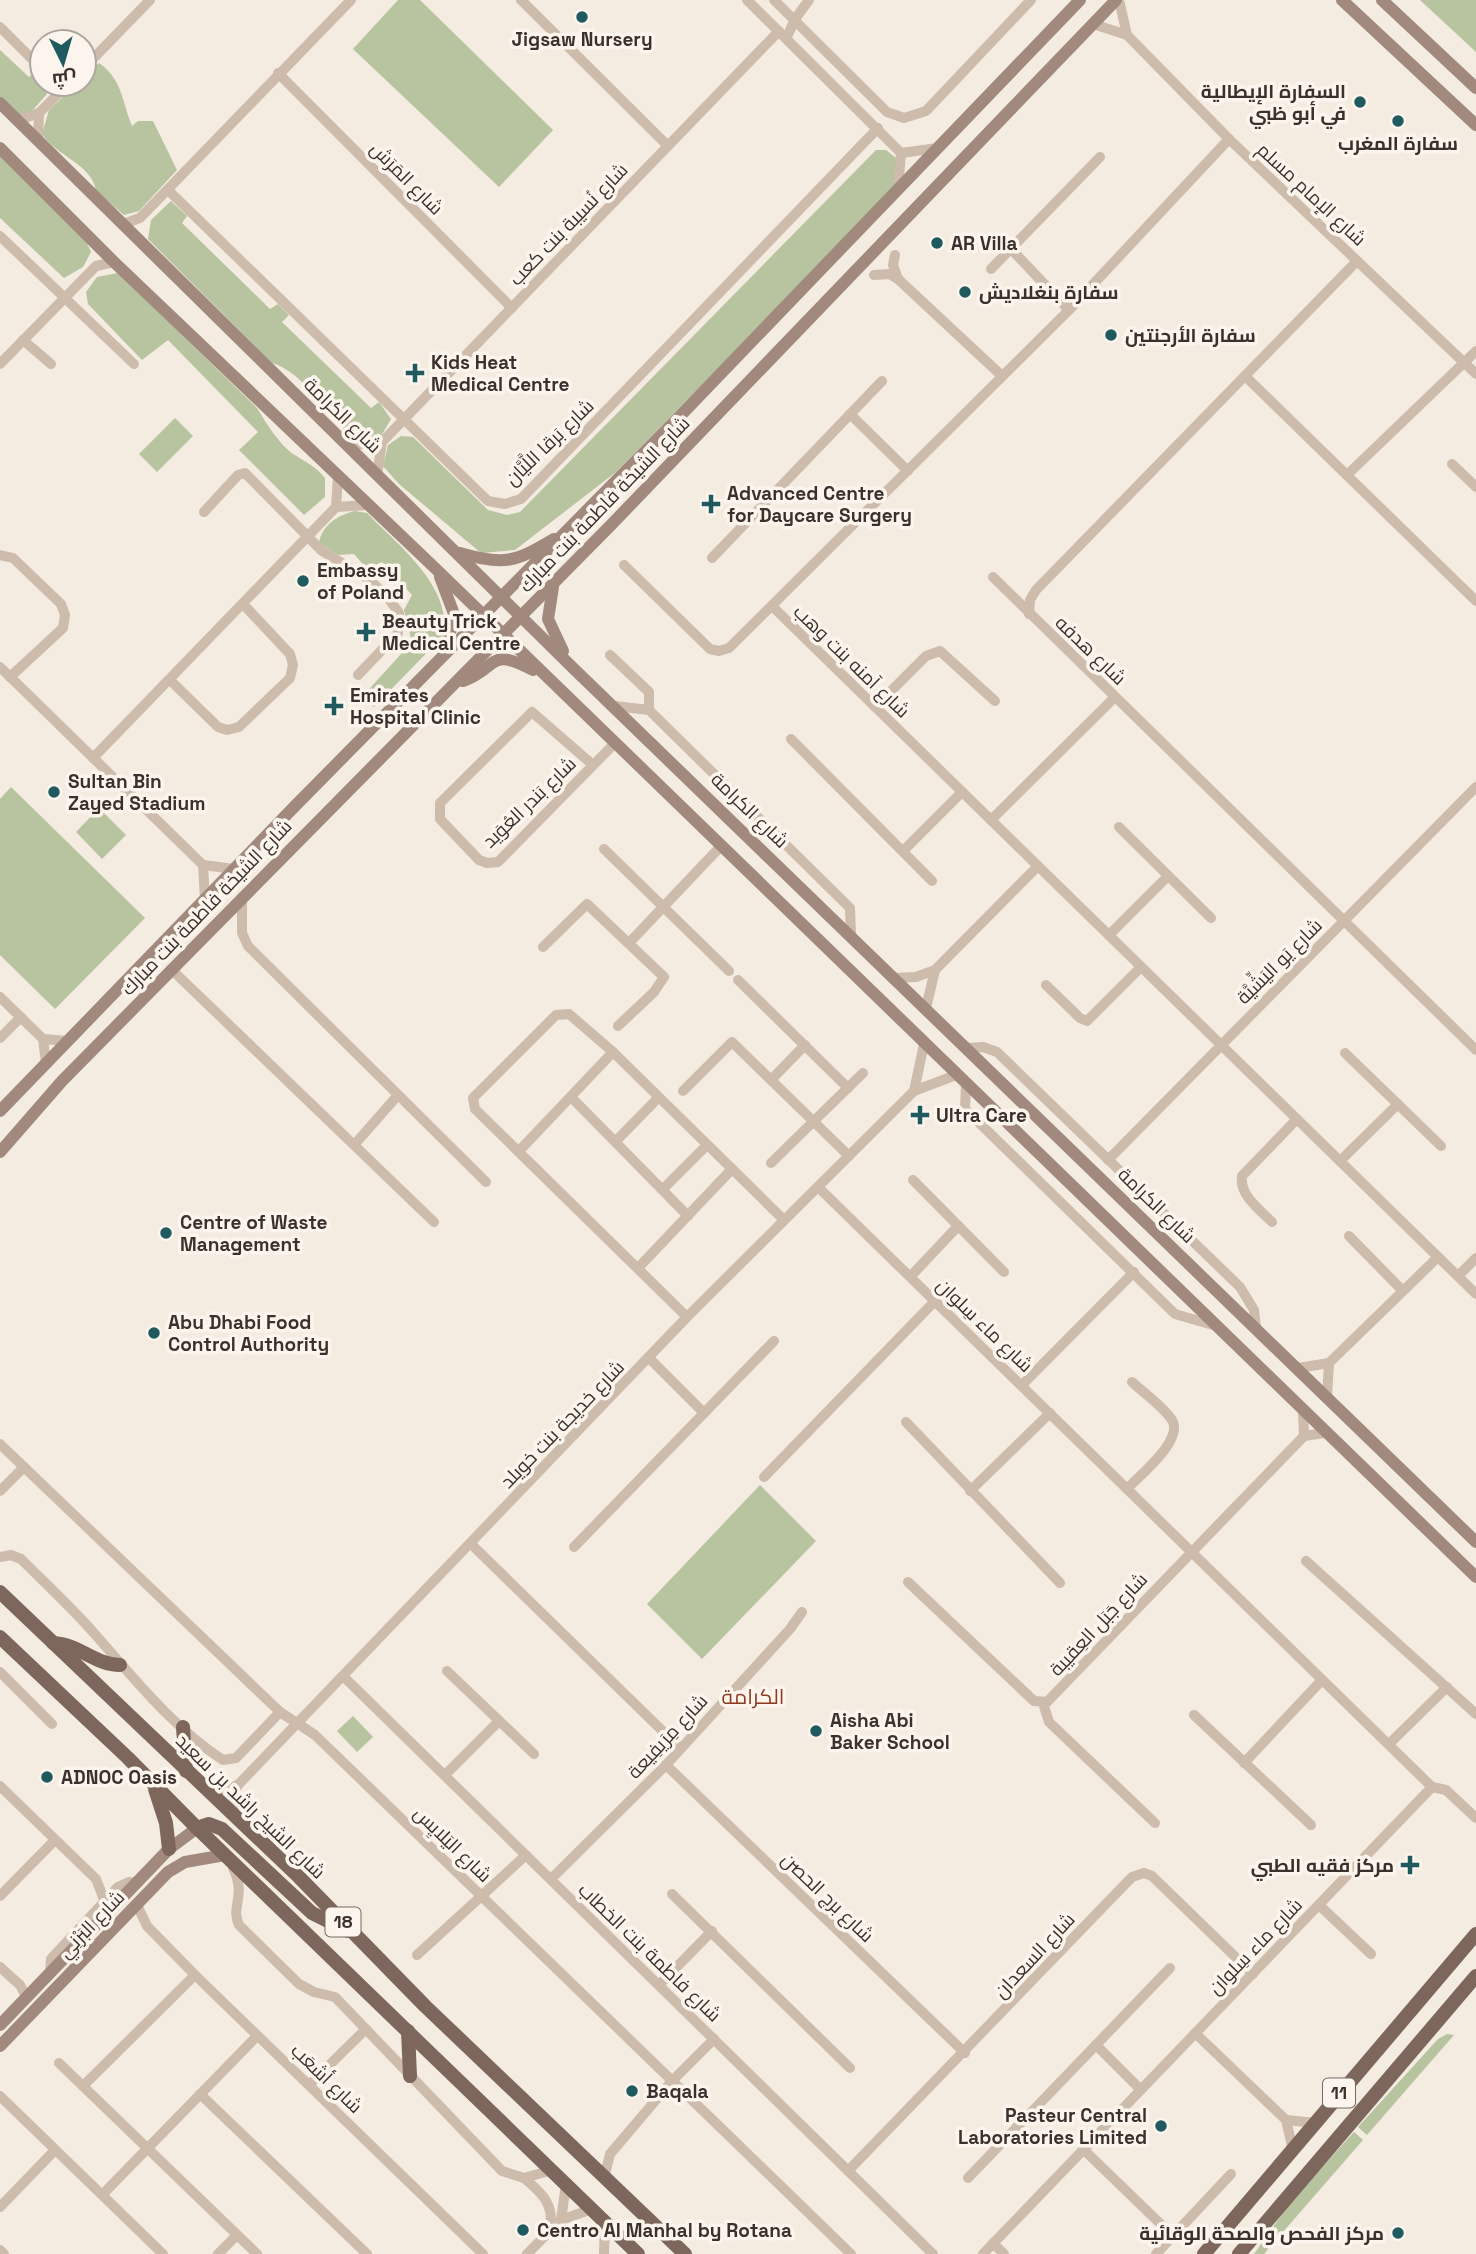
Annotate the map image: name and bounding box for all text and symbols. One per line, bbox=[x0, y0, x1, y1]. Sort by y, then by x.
marker: Jigsaw Nursery bbox=[574, 9, 590, 25]
place label: Jigsaw Nursery bbox=[511, 27, 653, 52]
north arrow bbox=[28, 28, 98, 98]
text: ش bbox=[51, 66, 78, 93]
place label: السفارة الإيطالية في أبو ظبي bbox=[1201, 79, 1346, 129]
marker: السفارة الإيطالية في أبو ظبي bbox=[1352, 94, 1368, 110]
marker: سفارة المغرب bbox=[1390, 113, 1406, 129]
place label: سفارة المغرب bbox=[1338, 131, 1458, 156]
street label: شارع المَرَش bbox=[364, 136, 449, 221]
street label: شارع الإمام مسلم bbox=[1251, 137, 1372, 252]
street label: شارع نُسيبة بنت كعب bbox=[504, 158, 634, 292]
place label: AR Villa bbox=[951, 231, 1018, 256]
marker: AR Villa bbox=[929, 235, 945, 251]
place label: سفارة بنغلاديش bbox=[979, 280, 1119, 305]
marker: سفارة بنغلاديش bbox=[957, 284, 973, 300]
place label: سفارة الأرجنتين bbox=[1125, 323, 1256, 348]
marker: سفارة الأرجنتين bbox=[1103, 327, 1119, 343]
place label: Kids Heat Medical Centre bbox=[431, 350, 569, 397]
marker: Kids Heat Medical Centre bbox=[405, 363, 425, 383]
street label: شارع الكرامة bbox=[298, 372, 387, 459]
street label: شارع بَرقا اللَّيَّان bbox=[499, 394, 600, 492]
street label: شارع الشيخة فاطمة بنت مبارك bbox=[514, 411, 696, 598]
place label: Advanced Centre for Daycare Surgery bbox=[727, 481, 912, 528]
marker: Advanced Centre for Daycare Surgery bbox=[701, 494, 721, 514]
place label: Embassy of Poland bbox=[317, 558, 404, 605]
marker: Embassy of Poland bbox=[295, 573, 311, 589]
street label: شارع آمنه بنت وهب bbox=[787, 599, 915, 724]
place label: Beauty Trick Medical Centre bbox=[382, 609, 520, 656]
street label: شارع هدفه bbox=[1049, 610, 1132, 691]
marker: Beauty Trick Medical Centre bbox=[356, 622, 376, 642]
place label: Emirates Hospital Clinic bbox=[350, 683, 481, 730]
marker: Emirates Hospital Clinic bbox=[324, 696, 344, 716]
street label: شارع بَندر العُوَيد bbox=[477, 751, 582, 854]
street label: شارع الكرامة bbox=[705, 767, 794, 854]
place label: Sultan Bin Zayed Stadium bbox=[68, 769, 205, 816]
marker: Sultan Bin Zayed Stadium bbox=[46, 784, 62, 800]
street label: شارع الشيخة فاطمة بنت مبارك bbox=[116, 814, 298, 1001]
street label: شارع يَو اليَشِّيَّة bbox=[1229, 911, 1328, 1010]
place label: Ultra Care bbox=[936, 1103, 1027, 1128]
marker: Ultra Care bbox=[910, 1105, 930, 1125]
street label: شارع الكرامة bbox=[1112, 1162, 1201, 1249]
place label: Centre of Waste Management bbox=[180, 1210, 328, 1257]
marker: Centre of Waste Management bbox=[158, 1225, 174, 1241]
street label: شارع ماء سِلوان bbox=[930, 1273, 1038, 1378]
place label: Abu Dhabi Food Control Authority bbox=[168, 1310, 329, 1357]
marker: Abu Dhabi Food Control Authority bbox=[146, 1325, 162, 1341]
street label: شارع خديجة بنت خويلد bbox=[495, 1355, 631, 1494]
street label: شارع جَبَل العِقيبة bbox=[1044, 1567, 1153, 1682]
district label: الكرامة bbox=[722, 1683, 784, 1710]
street label: شارع مِرَيفِيعة bbox=[622, 1689, 714, 1785]
place label: Aisha Abi Baker School bbox=[830, 1708, 950, 1755]
marker: Aisha Abi Baker School bbox=[808, 1723, 824, 1739]
street label: شارع الشيخ راشد بن سعيد bbox=[170, 1728, 331, 1885]
place label: ADNOC Oasis bbox=[61, 1765, 177, 1790]
marker: ADNOC Oasis bbox=[39, 1769, 55, 1785]
street label: شارع اليَلايِس bbox=[408, 1801, 497, 1888]
street label: شارع برج الحصن bbox=[775, 1847, 879, 1948]
place label: مركز فقيه الطبي bbox=[1251, 1853, 1394, 1881]
marker: مركز فقيه الطبي bbox=[1400, 1855, 1420, 1875]
street label: شارع فاطمة بنت الخطاب bbox=[572, 1878, 726, 2028]
street label: شارع البَرْنِي bbox=[53, 1885, 131, 1965]
street label: شارع ماء سِلوان bbox=[1203, 1893, 1308, 2001]
street label: شارع السعدان bbox=[988, 1907, 1081, 2004]
road number: 18 bbox=[326, 1908, 360, 1936]
street label: شارع أشعَب bbox=[285, 2038, 368, 2119]
road number: 11 bbox=[1323, 2078, 1355, 2108]
place label: Baqala bbox=[646, 2079, 709, 2104]
marker: Baqala bbox=[624, 2083, 640, 2099]
place label: Pasteur Central Laboratories Limited bbox=[958, 2103, 1147, 2150]
marker: Pasteur Central Laboratories Limited bbox=[1153, 2118, 1169, 2134]
place label: Centro Al Manhal by Rotana bbox=[537, 2218, 792, 2243]
place label: مركز الفحص والصحة الوقائية bbox=[1139, 2221, 1384, 2246]
marker: Centro Al Manhal by Rotana bbox=[515, 2222, 531, 2238]
marker: مركز الفحص والصحة الوقائية bbox=[1390, 2225, 1406, 2241]

